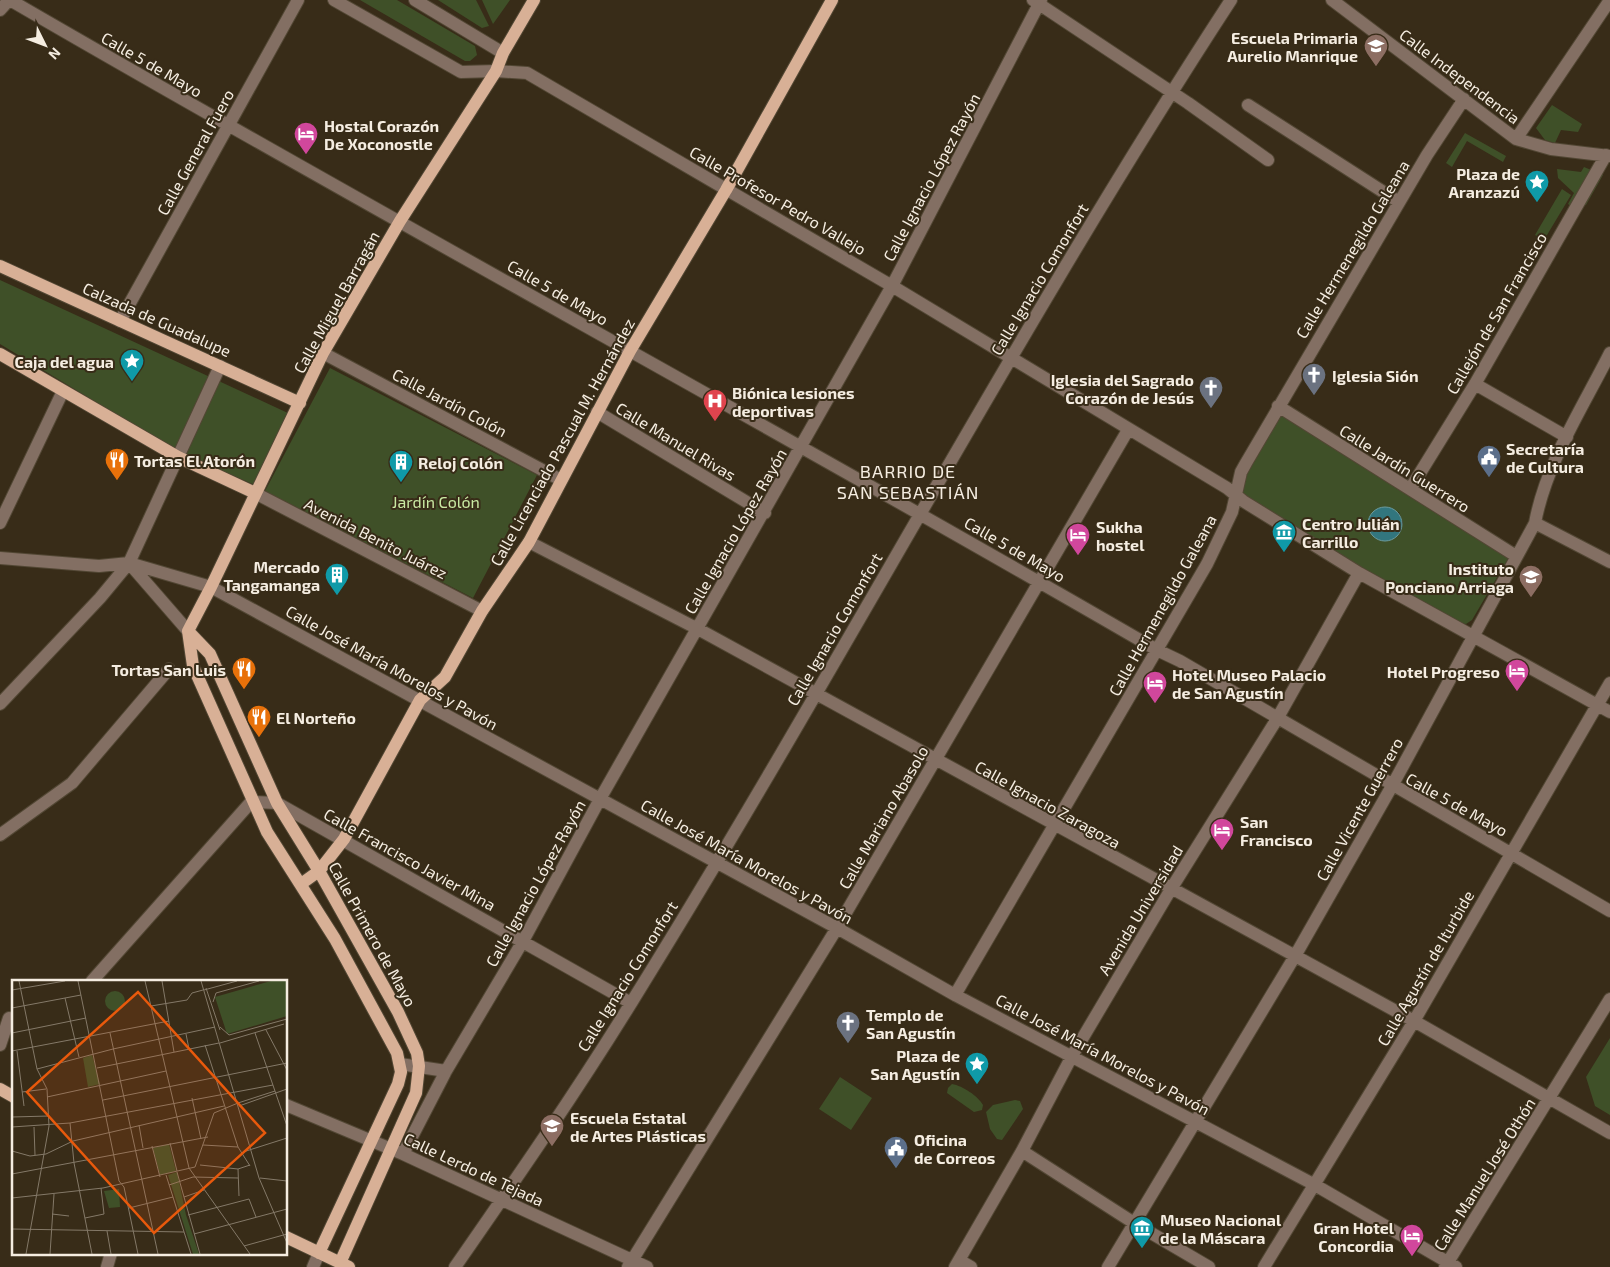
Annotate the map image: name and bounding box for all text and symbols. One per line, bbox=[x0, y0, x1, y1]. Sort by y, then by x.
north arrow bbox=[20, 20, 70, 70]
street label: Calle Independencia bbox=[1396, 25, 1524, 127]
street label: Calle 5 de Mayo bbox=[98, 27, 206, 101]
place label: Escuela Primaria Aurelio Manrique bbox=[1227, 28, 1358, 65]
school or university icon: Escuela Primaria Aurelio Manrique bbox=[1363, 33, 1389, 67]
text: N bbox=[45, 45, 65, 63]
street label: Calle General Fuero bbox=[153, 86, 237, 218]
street label: Calle Ignacio López Rayón bbox=[879, 90, 983, 264]
place label: Hostal Corazón De Xoconostle bbox=[324, 116, 439, 153]
hotel icon: Hostal Corazón De Xoconostle bbox=[293, 121, 319, 155]
street label: Calle Profesor Pedro Vallejo bbox=[686, 142, 870, 259]
street label: Calle Hermenegildo Galeana bbox=[1291, 157, 1413, 341]
place label: Plaza de Aranzazú bbox=[1449, 164, 1520, 201]
place icon: Plaza de Aranzazú bbox=[1524, 169, 1550, 203]
street label: Calle Ignacio Comonfort bbox=[986, 200, 1092, 358]
street label: Calle Miguel Barragán bbox=[289, 228, 383, 376]
street label: Callejón de San Francisco bbox=[1442, 229, 1551, 398]
street label: Calle 5 de Mayo bbox=[504, 255, 612, 329]
street label: Calzada de Guadalupe bbox=[80, 278, 234, 360]
street label: Calle Licenciado Pascual M. Hernández bbox=[486, 315, 638, 569]
place icon: Caja del agua bbox=[119, 348, 145, 382]
place label: Caja del agua bbox=[15, 352, 114, 371]
church icon: Iglesia Sión bbox=[1301, 362, 1327, 396]
street label: Calle Jardín Colón bbox=[389, 364, 511, 440]
place label: Iglesia Sión bbox=[1332, 366, 1419, 385]
place label: Iglesia del Sagrado Corazón de Jesús bbox=[1051, 370, 1194, 407]
church icon: Iglesia del Sagrado Corazón de Jesús bbox=[1198, 375, 1224, 409]
place label: Biónica lesiones deportivas bbox=[732, 383, 855, 420]
hospital icon: Biónica lesiones deportivas bbox=[702, 388, 728, 422]
street label: Calle Manuel Rivas bbox=[613, 398, 739, 484]
street label: Calle Jardín Guerrero bbox=[1336, 420, 1474, 516]
place label: Secretaría de Cultura bbox=[1506, 439, 1584, 476]
public building icon: Secretaría de Cultura bbox=[1476, 444, 1502, 478]
street label: Calle Ignacio López Rayón bbox=[680, 445, 790, 617]
restaurant icon: Tortas El Atorón bbox=[104, 447, 130, 481]
building icon: Reloj Colón bbox=[388, 449, 414, 483]
place label: Tortas El Atorón bbox=[134, 451, 255, 470]
place label: Reloj Colón bbox=[418, 453, 503, 472]
district label: BARRIO DE SAN SEBASTIÁN bbox=[837, 460, 979, 503]
park label: Jardín Colón bbox=[392, 492, 480, 511]
street label: Avenida Benito Juárez bbox=[301, 494, 451, 582]
street label: Calle Hermenegildo Galeana bbox=[1104, 511, 1220, 699]
street label: Calle 5 de Mayo bbox=[961, 512, 1069, 586]
place label: Centro Julián Carrillo bbox=[1302, 514, 1400, 551]
place label: Sukha hostel bbox=[1096, 517, 1145, 554]
museum icon: Centro Julián Carrillo bbox=[1271, 519, 1297, 553]
hotel icon: Sukha hostel bbox=[1065, 522, 1091, 556]
street label: Calle Ignacio Comonfort bbox=[782, 549, 886, 709]
place label: Mercado Tangamanga bbox=[224, 557, 320, 594]
place label: Instituto Ponciano Arriaga bbox=[1385, 559, 1514, 596]
building icon: Mercado Tangamanga bbox=[324, 562, 350, 596]
school or university icon: Instituto Ponciano Arriaga bbox=[1518, 564, 1544, 598]
street label: Calle José María Morelos y Pavón bbox=[283, 601, 501, 733]
restaurant icon: Tortas San Luis bbox=[231, 656, 257, 690]
hotel icon: Hotel Progreso bbox=[1504, 658, 1530, 692]
place label: Tortas San Luis bbox=[112, 660, 226, 679]
place label: Hotel Progreso bbox=[1387, 662, 1500, 681]
place label: Hotel Museo Palacio de San Agustín bbox=[1172, 665, 1326, 702]
hotel icon: Hotel Museo Palacio de San Agustín bbox=[1142, 670, 1168, 704]
restaurant icon: El Norteño bbox=[246, 704, 272, 738]
place label: El Norteño bbox=[276, 708, 356, 727]
street label: Calle Vicente Guerrero bbox=[1312, 734, 1406, 884]
street label: Calle Mariano Abasolo bbox=[834, 742, 932, 892]
street label: Calle Ignacio Zaragoza bbox=[972, 756, 1124, 852]
street label: Calle 5 de Mayo bbox=[1403, 768, 1511, 840]
street label: Calle José María Morelos y Pavón bbox=[638, 795, 856, 927]
street label: Calle Ignacio López Rayón bbox=[481, 796, 589, 970]
street label: Calle Francisco Javier Mina bbox=[321, 804, 499, 914]
place label: San Francisco bbox=[1240, 812, 1313, 849]
hotel icon: San Francisco bbox=[1209, 817, 1235, 851]
street label: Avenida Universidad bbox=[1094, 842, 1186, 978]
street label: Calle Primero de Mayo bbox=[325, 858, 421, 1010]
street label: Calle Agustín de Iturbide bbox=[1373, 887, 1477, 1049]
street label: Calle Ignacio Comonfort bbox=[573, 897, 681, 1055]
inset map bbox=[12, 980, 288, 1254]
street label: Calle José María Morelos y Pavón bbox=[993, 989, 1213, 1119]
place label: Templo de San Agustín bbox=[866, 1005, 956, 1042]
church icon: Templo de San Agustín bbox=[835, 1010, 861, 1044]
place label: Plaza de San Agustín bbox=[870, 1046, 960, 1083]
place icon: Plaza de San Agustín bbox=[964, 1051, 990, 1085]
street label: Calle Manuel José Othón bbox=[1429, 1094, 1539, 1254]
place label: Escuela Estatal de Artes Plásticas bbox=[570, 1108, 706, 1145]
school or university icon: Escuela Estatal de Artes Plásticas bbox=[539, 1113, 565, 1147]
street label: Calle Lerdo de Tejada bbox=[401, 1128, 547, 1211]
place label: Oficina de Correos bbox=[914, 1130, 995, 1167]
public building icon: Oficina de Correos bbox=[883, 1135, 909, 1169]
place label: Museo Nacional de la Máscara bbox=[1160, 1210, 1282, 1247]
museum icon: Museo Nacional de la Máscara bbox=[1129, 1215, 1155, 1249]
place label: Gran Hotel Concordia bbox=[1313, 1218, 1395, 1255]
hotel icon: Gran Hotel Concordia bbox=[1399, 1223, 1425, 1257]

